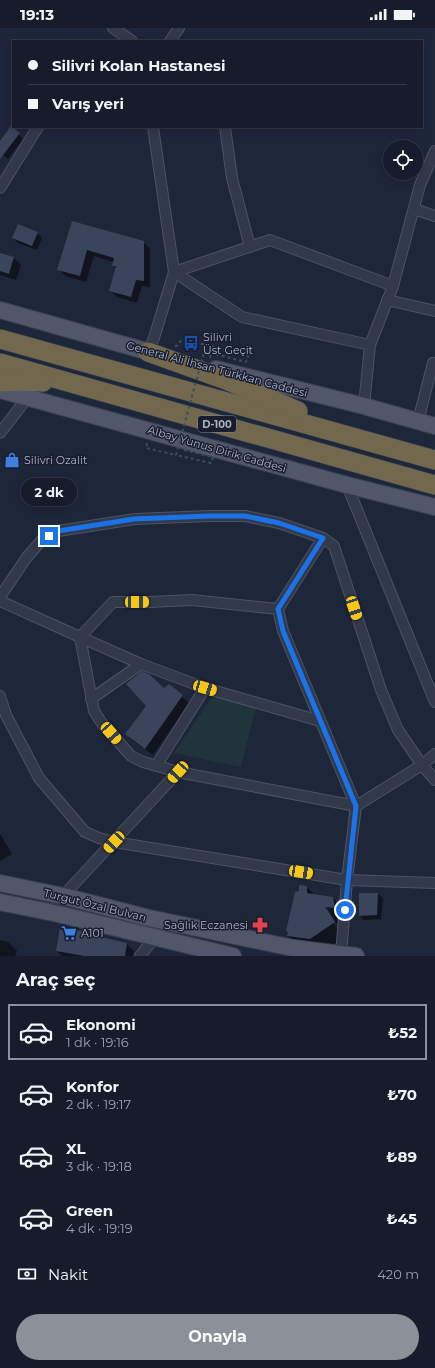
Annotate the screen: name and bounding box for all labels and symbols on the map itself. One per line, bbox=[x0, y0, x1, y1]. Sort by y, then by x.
place label: Silivri Üst Geçit bbox=[203, 330, 254, 357]
bus stop icon: Silivri Üst Geçit bbox=[182, 334, 200, 352]
street label: General Ali İhsan Türkkan Caddesi bbox=[125, 338, 309, 400]
road number: D-100 bbox=[198, 416, 236, 432]
street label: Albay Yunus Dirik Caddesi bbox=[146, 423, 288, 475]
shop icon: Silivri Ozalit bbox=[3, 451, 21, 469]
place label: Silivri Ozalit bbox=[24, 453, 88, 467]
callout: 2 dk bbox=[21, 478, 77, 506]
route end bbox=[40, 527, 58, 545]
car bbox=[345, 595, 363, 621]
car bbox=[125, 596, 149, 608]
car bbox=[192, 679, 218, 697]
car bbox=[99, 720, 123, 746]
car bbox=[166, 759, 190, 785]
car bbox=[101, 829, 127, 855]
car bbox=[288, 864, 314, 880]
street label: Turgut Özal Bulvarı bbox=[42, 885, 148, 925]
route start bbox=[336, 901, 354, 919]
pharmacy icon: Sağlık Eczanesi bbox=[251, 916, 269, 934]
place label: Sağlık Eczanesi bbox=[164, 918, 248, 932]
supermarket icon: A101 bbox=[60, 924, 78, 942]
place label: A101 bbox=[81, 926, 104, 940]

